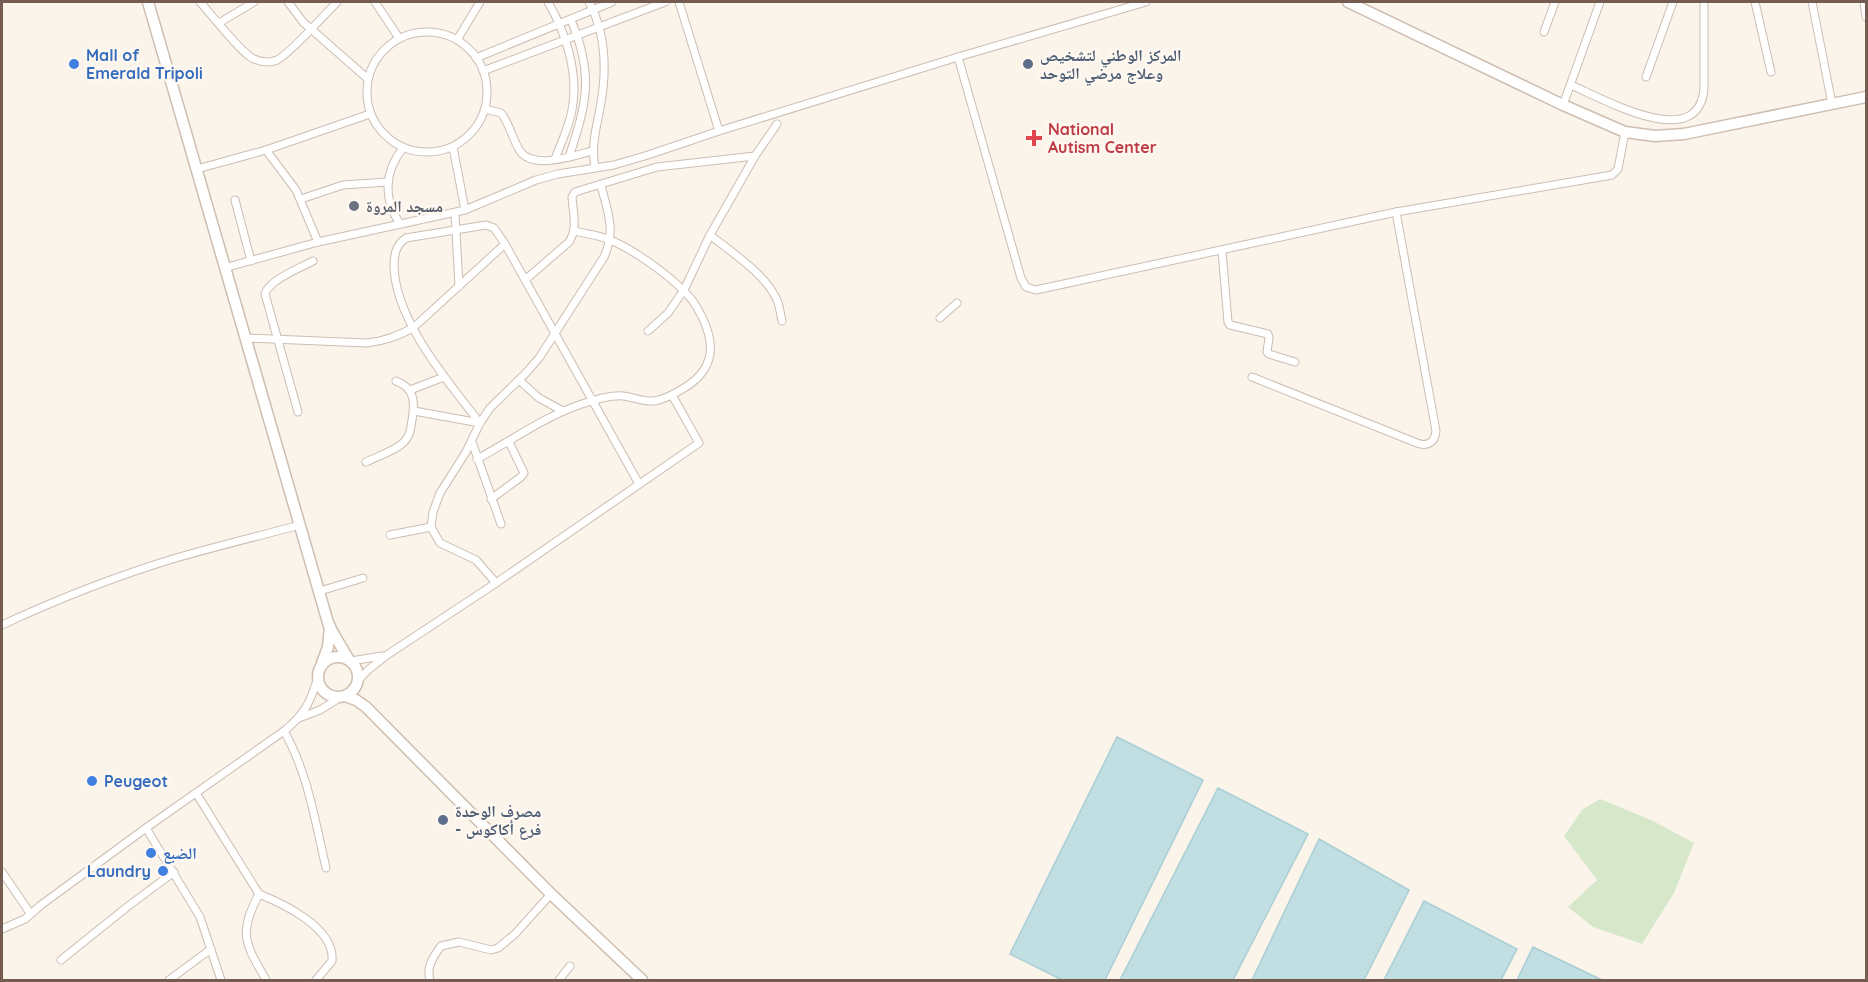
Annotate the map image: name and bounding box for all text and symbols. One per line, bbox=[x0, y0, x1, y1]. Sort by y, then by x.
place label: Mall of Emerald Tripoli bbox=[86, 45, 203, 83]
place label: المركز الوطني لتشخيص وعلاج مرضي التوحد bbox=[1040, 45, 1182, 86]
marker: Mall of Emerald Tripoli bbox=[67, 57, 81, 71]
marker: المركز الوطني لتشخيص وعلاج مرضي التوحد bbox=[1021, 57, 1035, 71]
place label: National Autism Center bbox=[1048, 119, 1157, 157]
marker: National Autism Center bbox=[1025, 129, 1043, 147]
place label: مسجد المروة bbox=[366, 196, 443, 216]
marker: مسجد المروة bbox=[347, 199, 361, 213]
place label: Peugeot bbox=[104, 771, 168, 791]
marker: Peugeot bbox=[85, 774, 99, 788]
place label: مصرف الوحدة - فرع أكاكوس bbox=[455, 801, 541, 840]
marker: مصرف الوحدة - فرع أكاكوس bbox=[436, 813, 450, 827]
place label: الضبع bbox=[163, 843, 197, 864]
marker: الضبع bbox=[144, 846, 158, 860]
place label: Laundry bbox=[87, 861, 151, 881]
marker: Laundry bbox=[156, 864, 170, 878]

